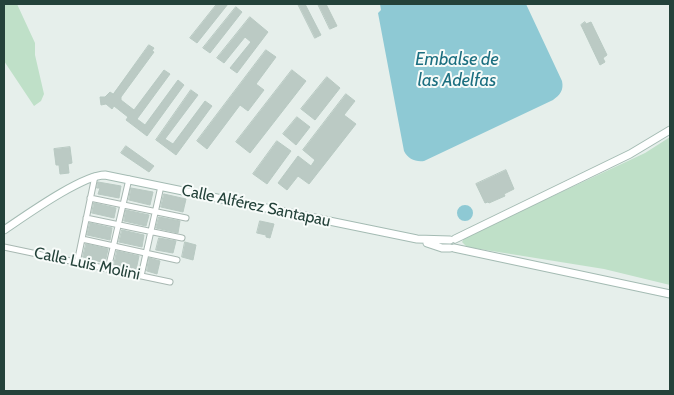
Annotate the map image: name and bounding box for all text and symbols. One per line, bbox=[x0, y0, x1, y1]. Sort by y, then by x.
water label: Embalse de las Adelfas bbox=[415, 49, 499, 92]
street label: Calle Alférez Santapau bbox=[180, 181, 332, 231]
street label: Calle Luis Molini bbox=[32, 243, 142, 285]

